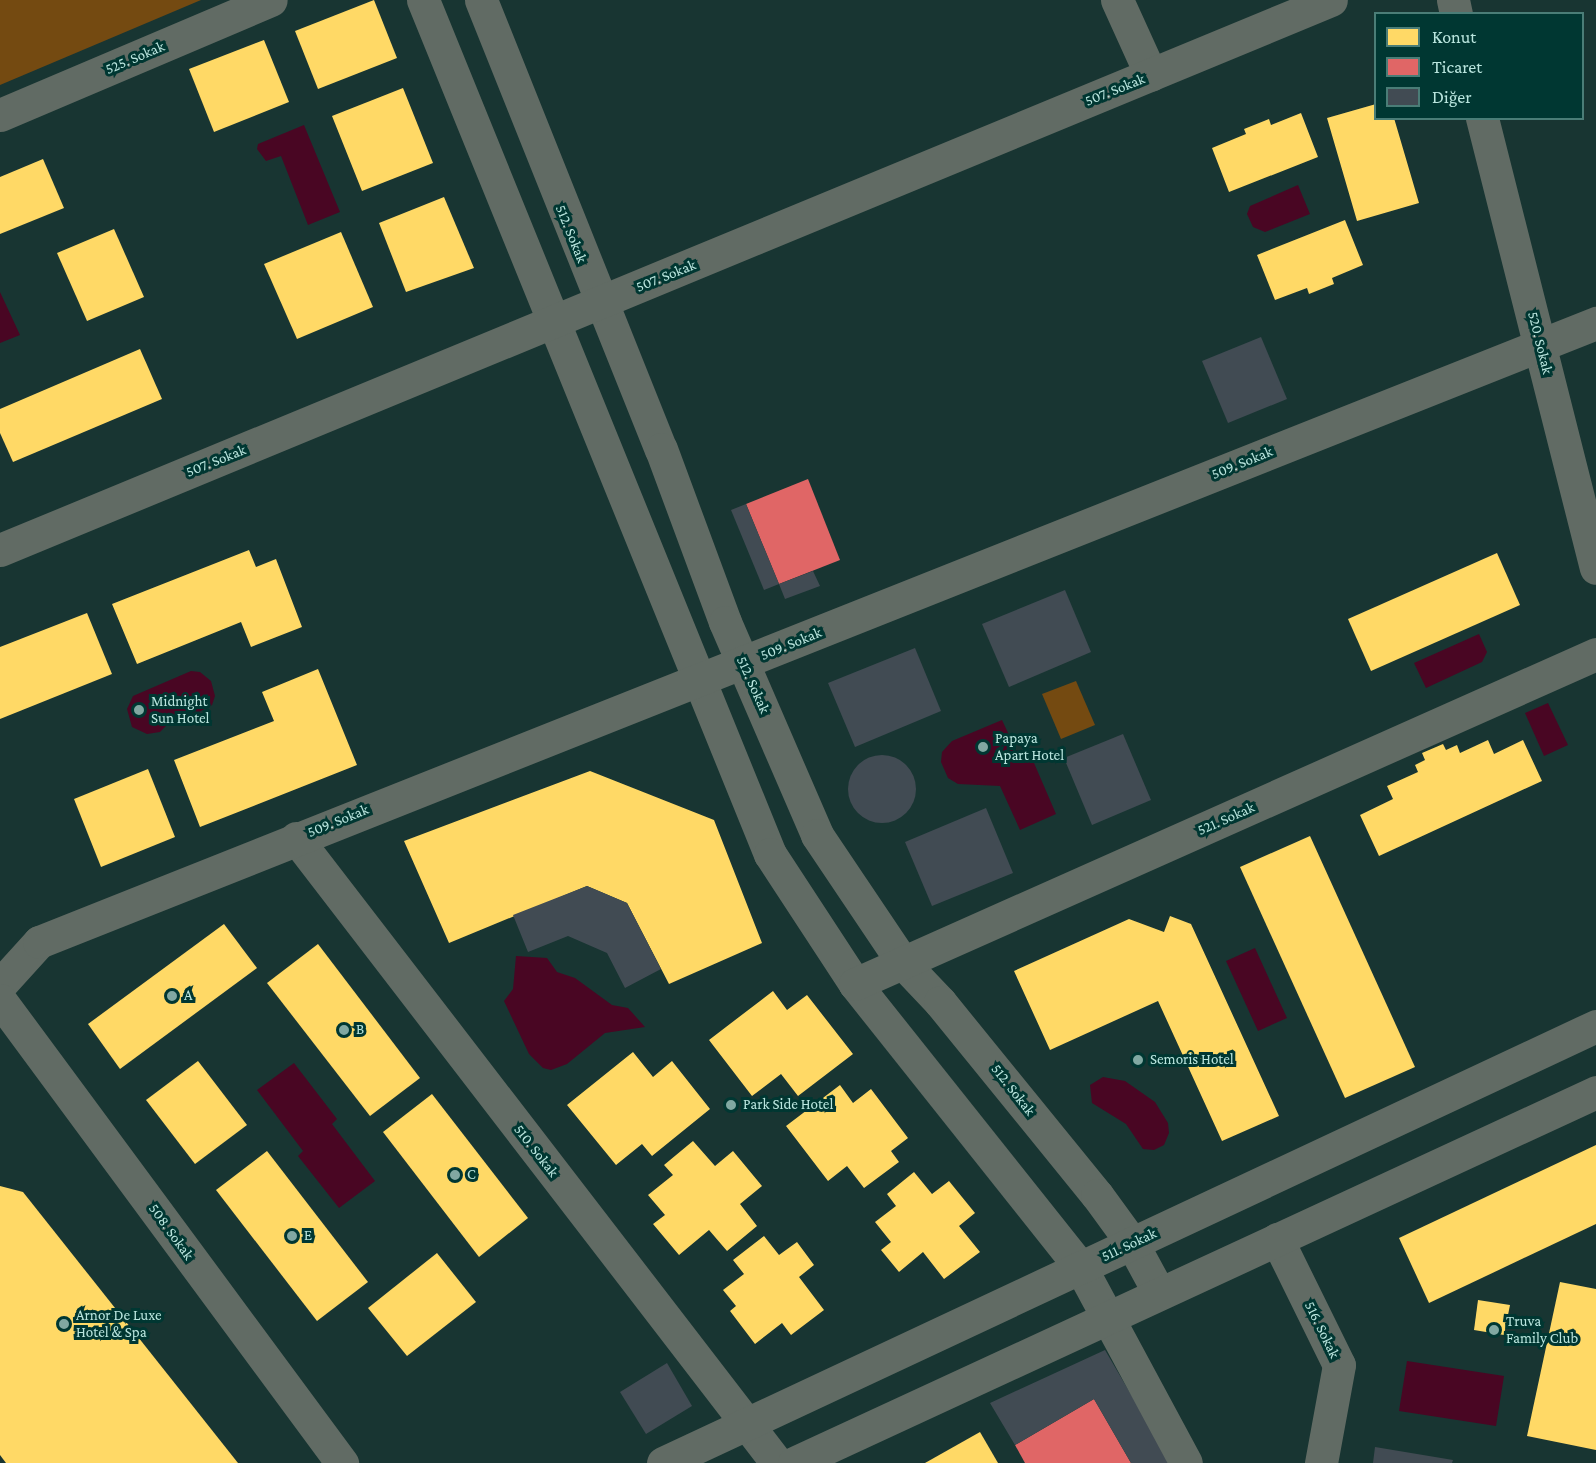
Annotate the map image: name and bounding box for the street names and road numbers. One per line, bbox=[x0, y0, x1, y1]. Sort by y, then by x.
street label: 525. Sokak bbox=[103, 37, 167, 79]
street label: 507. Sokak bbox=[1082, 70, 1148, 110]
street label: 512. Sokak bbox=[551, 202, 591, 266]
street label: 507. Sokak bbox=[633, 256, 699, 296]
street label: 520. Sokak bbox=[1524, 310, 1556, 376]
street label: 507. Sokak bbox=[183, 441, 249, 481]
street label: 509. Sokak bbox=[1209, 443, 1275, 483]
street label: 509. Sokak bbox=[758, 624, 824, 664]
street label: 512. Sokak bbox=[732, 653, 774, 717]
street label: 521. Sokak bbox=[1195, 798, 1257, 840]
street label: 509. Sokak bbox=[305, 801, 371, 841]
street label: 512. Sokak bbox=[987, 1060, 1039, 1120]
street label: 510. Sokak bbox=[510, 1121, 562, 1181]
street label: 508. Sokak bbox=[145, 1200, 197, 1264]
street label: 511. Sokak bbox=[1099, 1224, 1159, 1266]
street label: 516. Sokak bbox=[1300, 1298, 1344, 1362]

